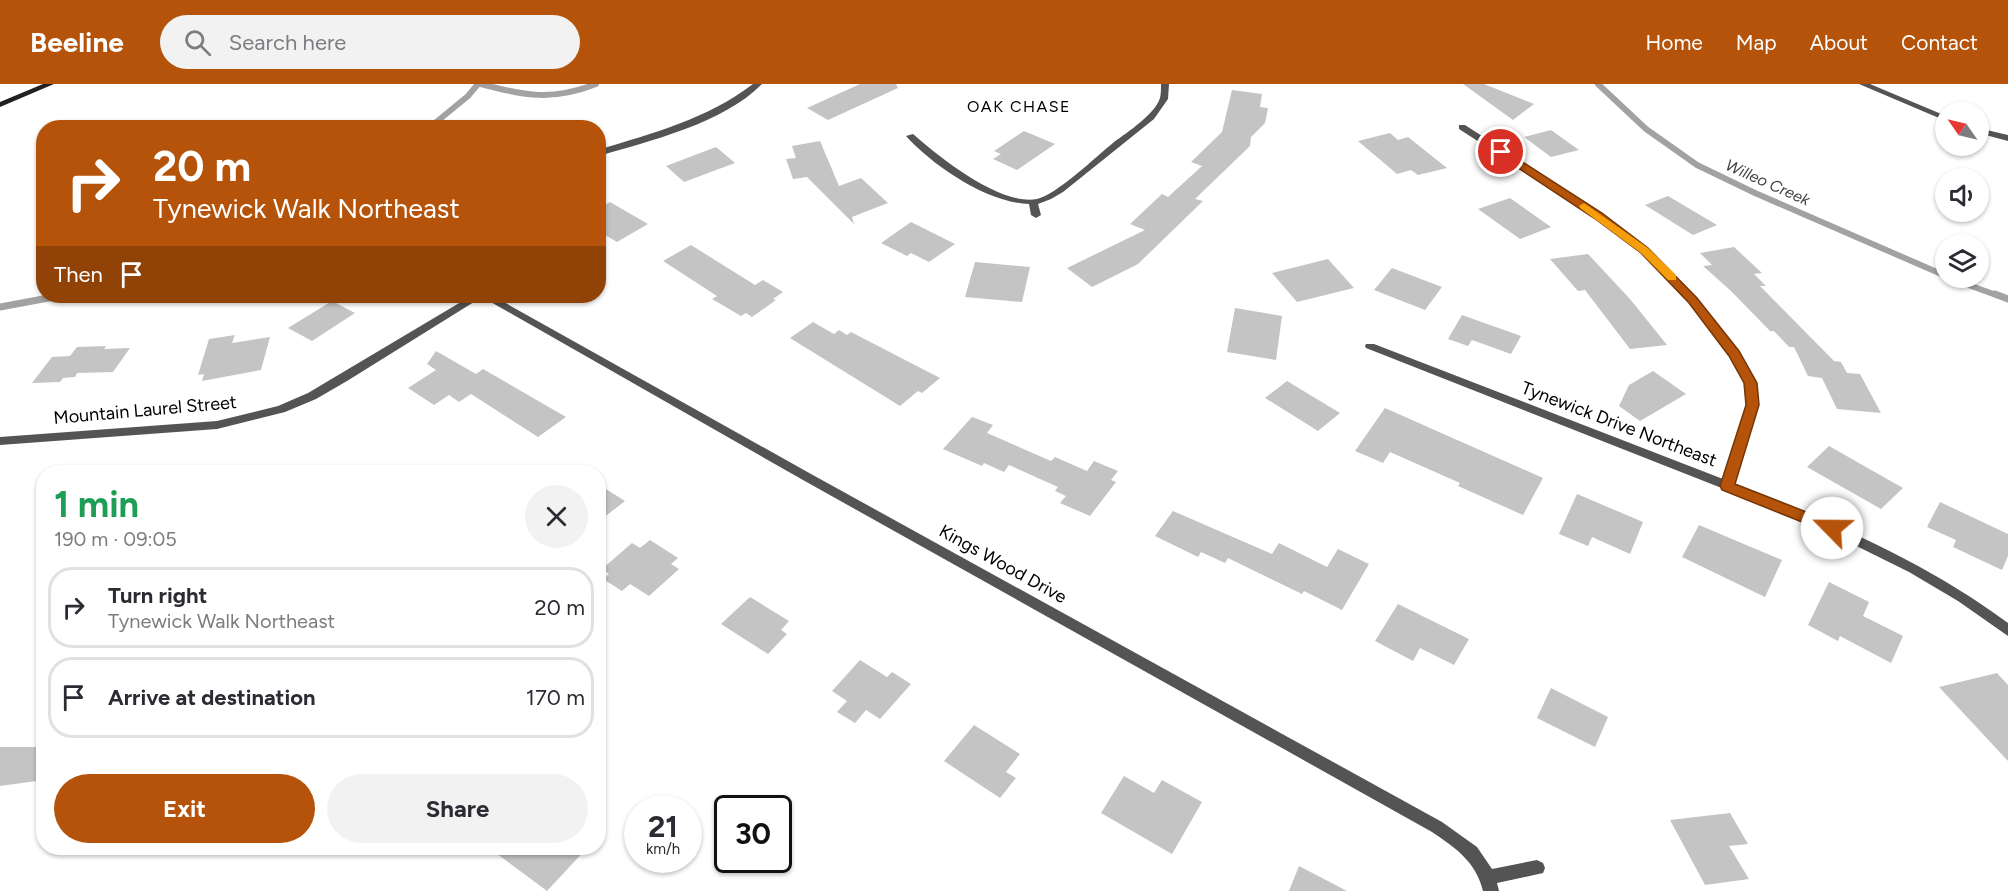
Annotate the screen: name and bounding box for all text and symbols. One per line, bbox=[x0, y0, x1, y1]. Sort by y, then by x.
search box bbox=[160, 15, 580, 69]
text: Beeline bbox=[30, 25, 124, 59]
icon: search bbox=[181, 26, 214, 59]
text: Search here bbox=[229, 29, 346, 56]
text: Home bbox=[1646, 30, 1703, 55]
text: Map bbox=[1736, 30, 1777, 55]
text: About bbox=[1810, 30, 1868, 55]
text: Contact bbox=[1901, 30, 1978, 55]
district label: OAK CHASE bbox=[967, 97, 1071, 116]
north arrow bbox=[1935, 102, 1989, 156]
map controls bbox=[1935, 102, 1989, 288]
pin bbox=[1475, 126, 1526, 177]
icon: arrive bbox=[1484, 135, 1517, 168]
text: 20 m bbox=[153, 141, 251, 192]
icon: right bbox=[54, 144, 132, 222]
water label: Willeo Creek bbox=[1723, 155, 1814, 210]
button: sound bbox=[1935, 168, 1989, 222]
text: Tynewick Walk Northeast bbox=[153, 192, 460, 225]
button: layers bbox=[1935, 234, 1989, 288]
icon: arrive bbox=[115, 258, 148, 291]
text: Then bbox=[54, 261, 103, 288]
street label: Tynewick Drive Northeast bbox=[1518, 377, 1720, 472]
street label: Mountain Laurel Street bbox=[53, 391, 238, 429]
text: 1 min bbox=[54, 483, 139, 526]
button: close bbox=[525, 485, 588, 548]
position arrow bbox=[1800, 496, 1864, 560]
street label: Kings Wood Drive bbox=[935, 520, 1071, 608]
text: 190 m · 09:05 bbox=[54, 527, 177, 551]
text: Turn right bbox=[108, 582, 207, 609]
icon: right bbox=[57, 591, 90, 624]
text: 20 m bbox=[534, 594, 585, 621]
text: Tynewick Walk Northeast bbox=[108, 609, 335, 633]
icon: arrive bbox=[57, 681, 90, 714]
text: Arrive at destination bbox=[108, 684, 316, 711]
text: 170 m bbox=[526, 684, 585, 711]
button: Exit bbox=[54, 774, 315, 843]
button: Share bbox=[327, 774, 588, 843]
speed limit sign: 30 bbox=[714, 795, 792, 873]
text: 21 bbox=[648, 808, 678, 845]
text: km/h bbox=[646, 840, 680, 858]

